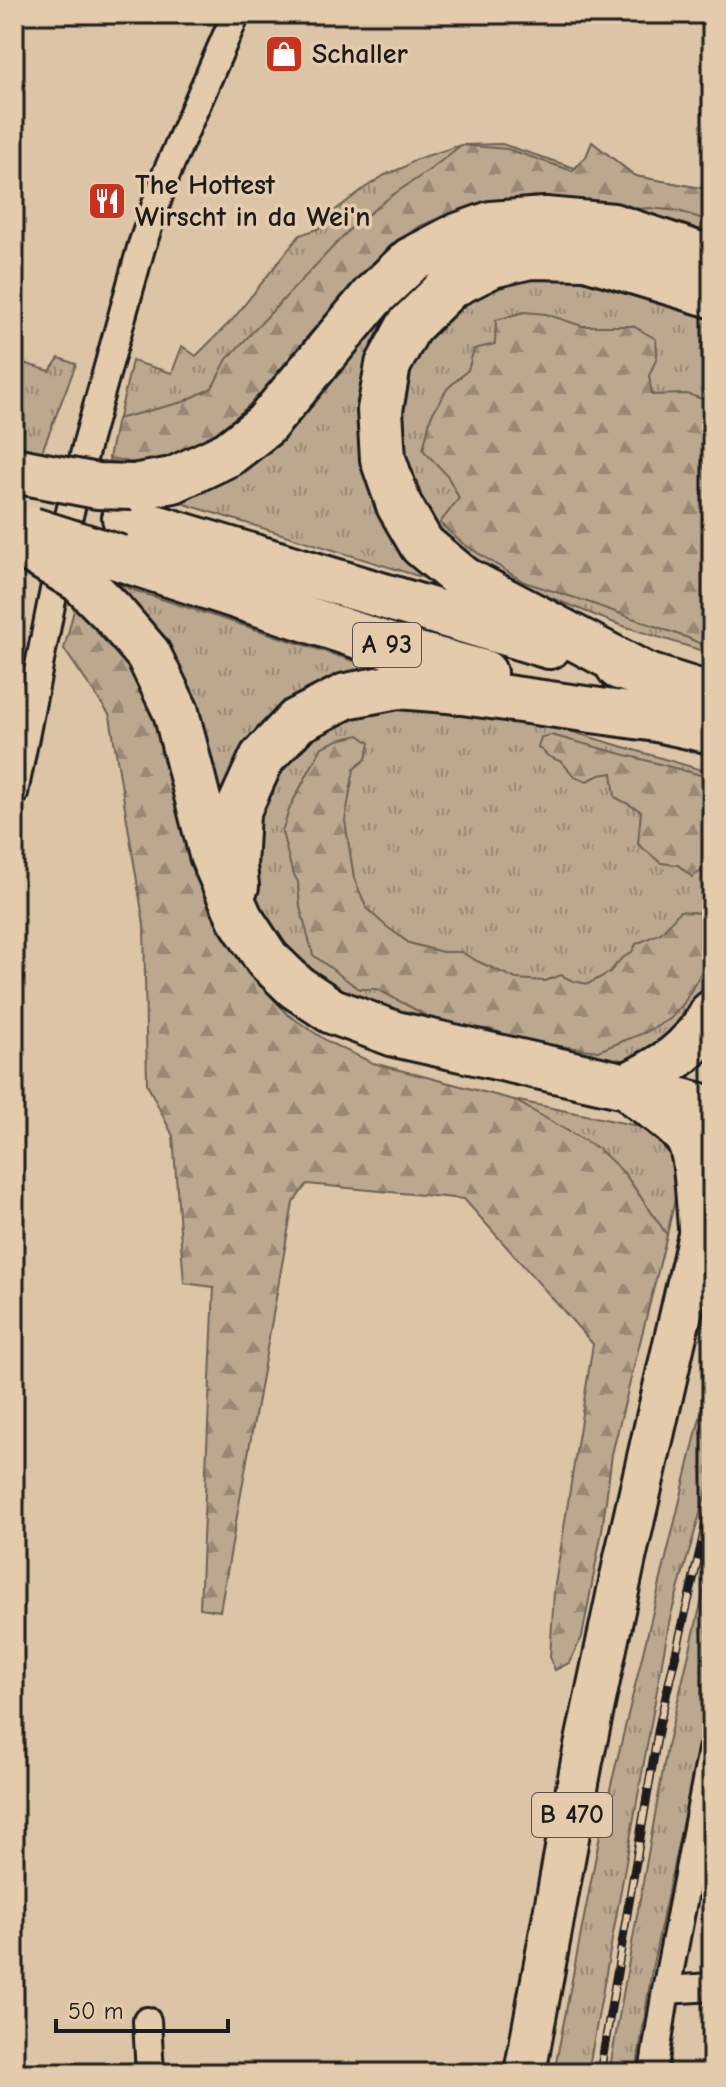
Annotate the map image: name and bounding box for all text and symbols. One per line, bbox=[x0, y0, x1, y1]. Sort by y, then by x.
shop icon: Schaller bbox=[263, 33, 305, 75]
place label: Schaller bbox=[312, 38, 408, 70]
place label: The Hottest Wirscht in da Wei'n bbox=[135, 169, 370, 233]
restaurant icon: The Hottest Wirscht in da Wei'n bbox=[86, 180, 128, 222]
road number: A 93 bbox=[353, 623, 421, 667]
road number: B 470 bbox=[532, 1793, 612, 1837]
scale bar bbox=[56, 1983, 228, 2033]
text: 50 m bbox=[68, 1997, 124, 2025]

